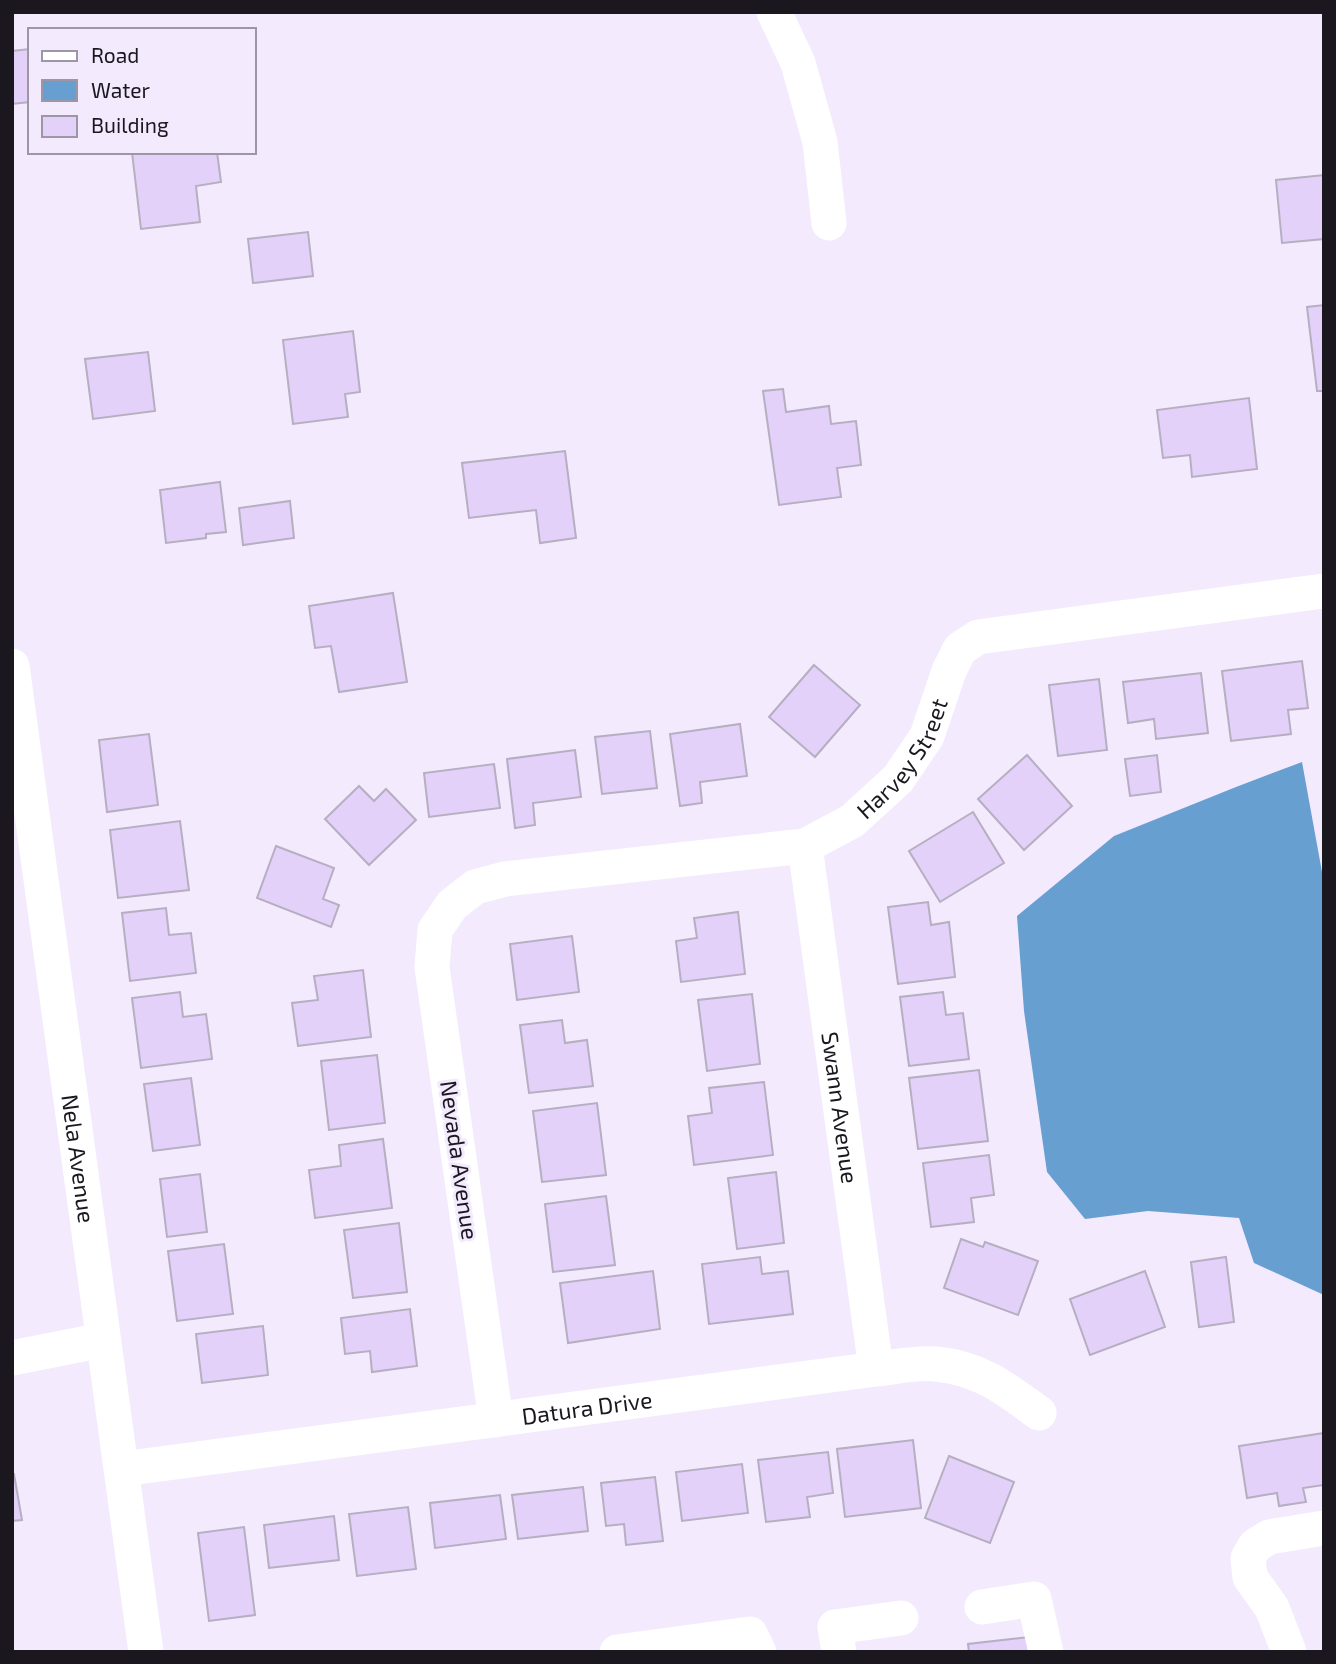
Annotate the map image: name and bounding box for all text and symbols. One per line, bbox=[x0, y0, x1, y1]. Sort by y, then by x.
legend bbox=[28, 28, 256, 154]
text: Road bbox=[91, 42, 139, 67]
text: Water bbox=[91, 77, 150, 102]
text: Building bbox=[91, 112, 169, 137]
street label: Harvey Street bbox=[850, 694, 953, 824]
street label: Swann Avenue bbox=[816, 1030, 865, 1185]
street label: Nevada Avenue bbox=[435, 1079, 485, 1241]
street label: Nela Avenue bbox=[56, 1092, 102, 1225]
street label: Datura Drive bbox=[520, 1385, 654, 1430]

